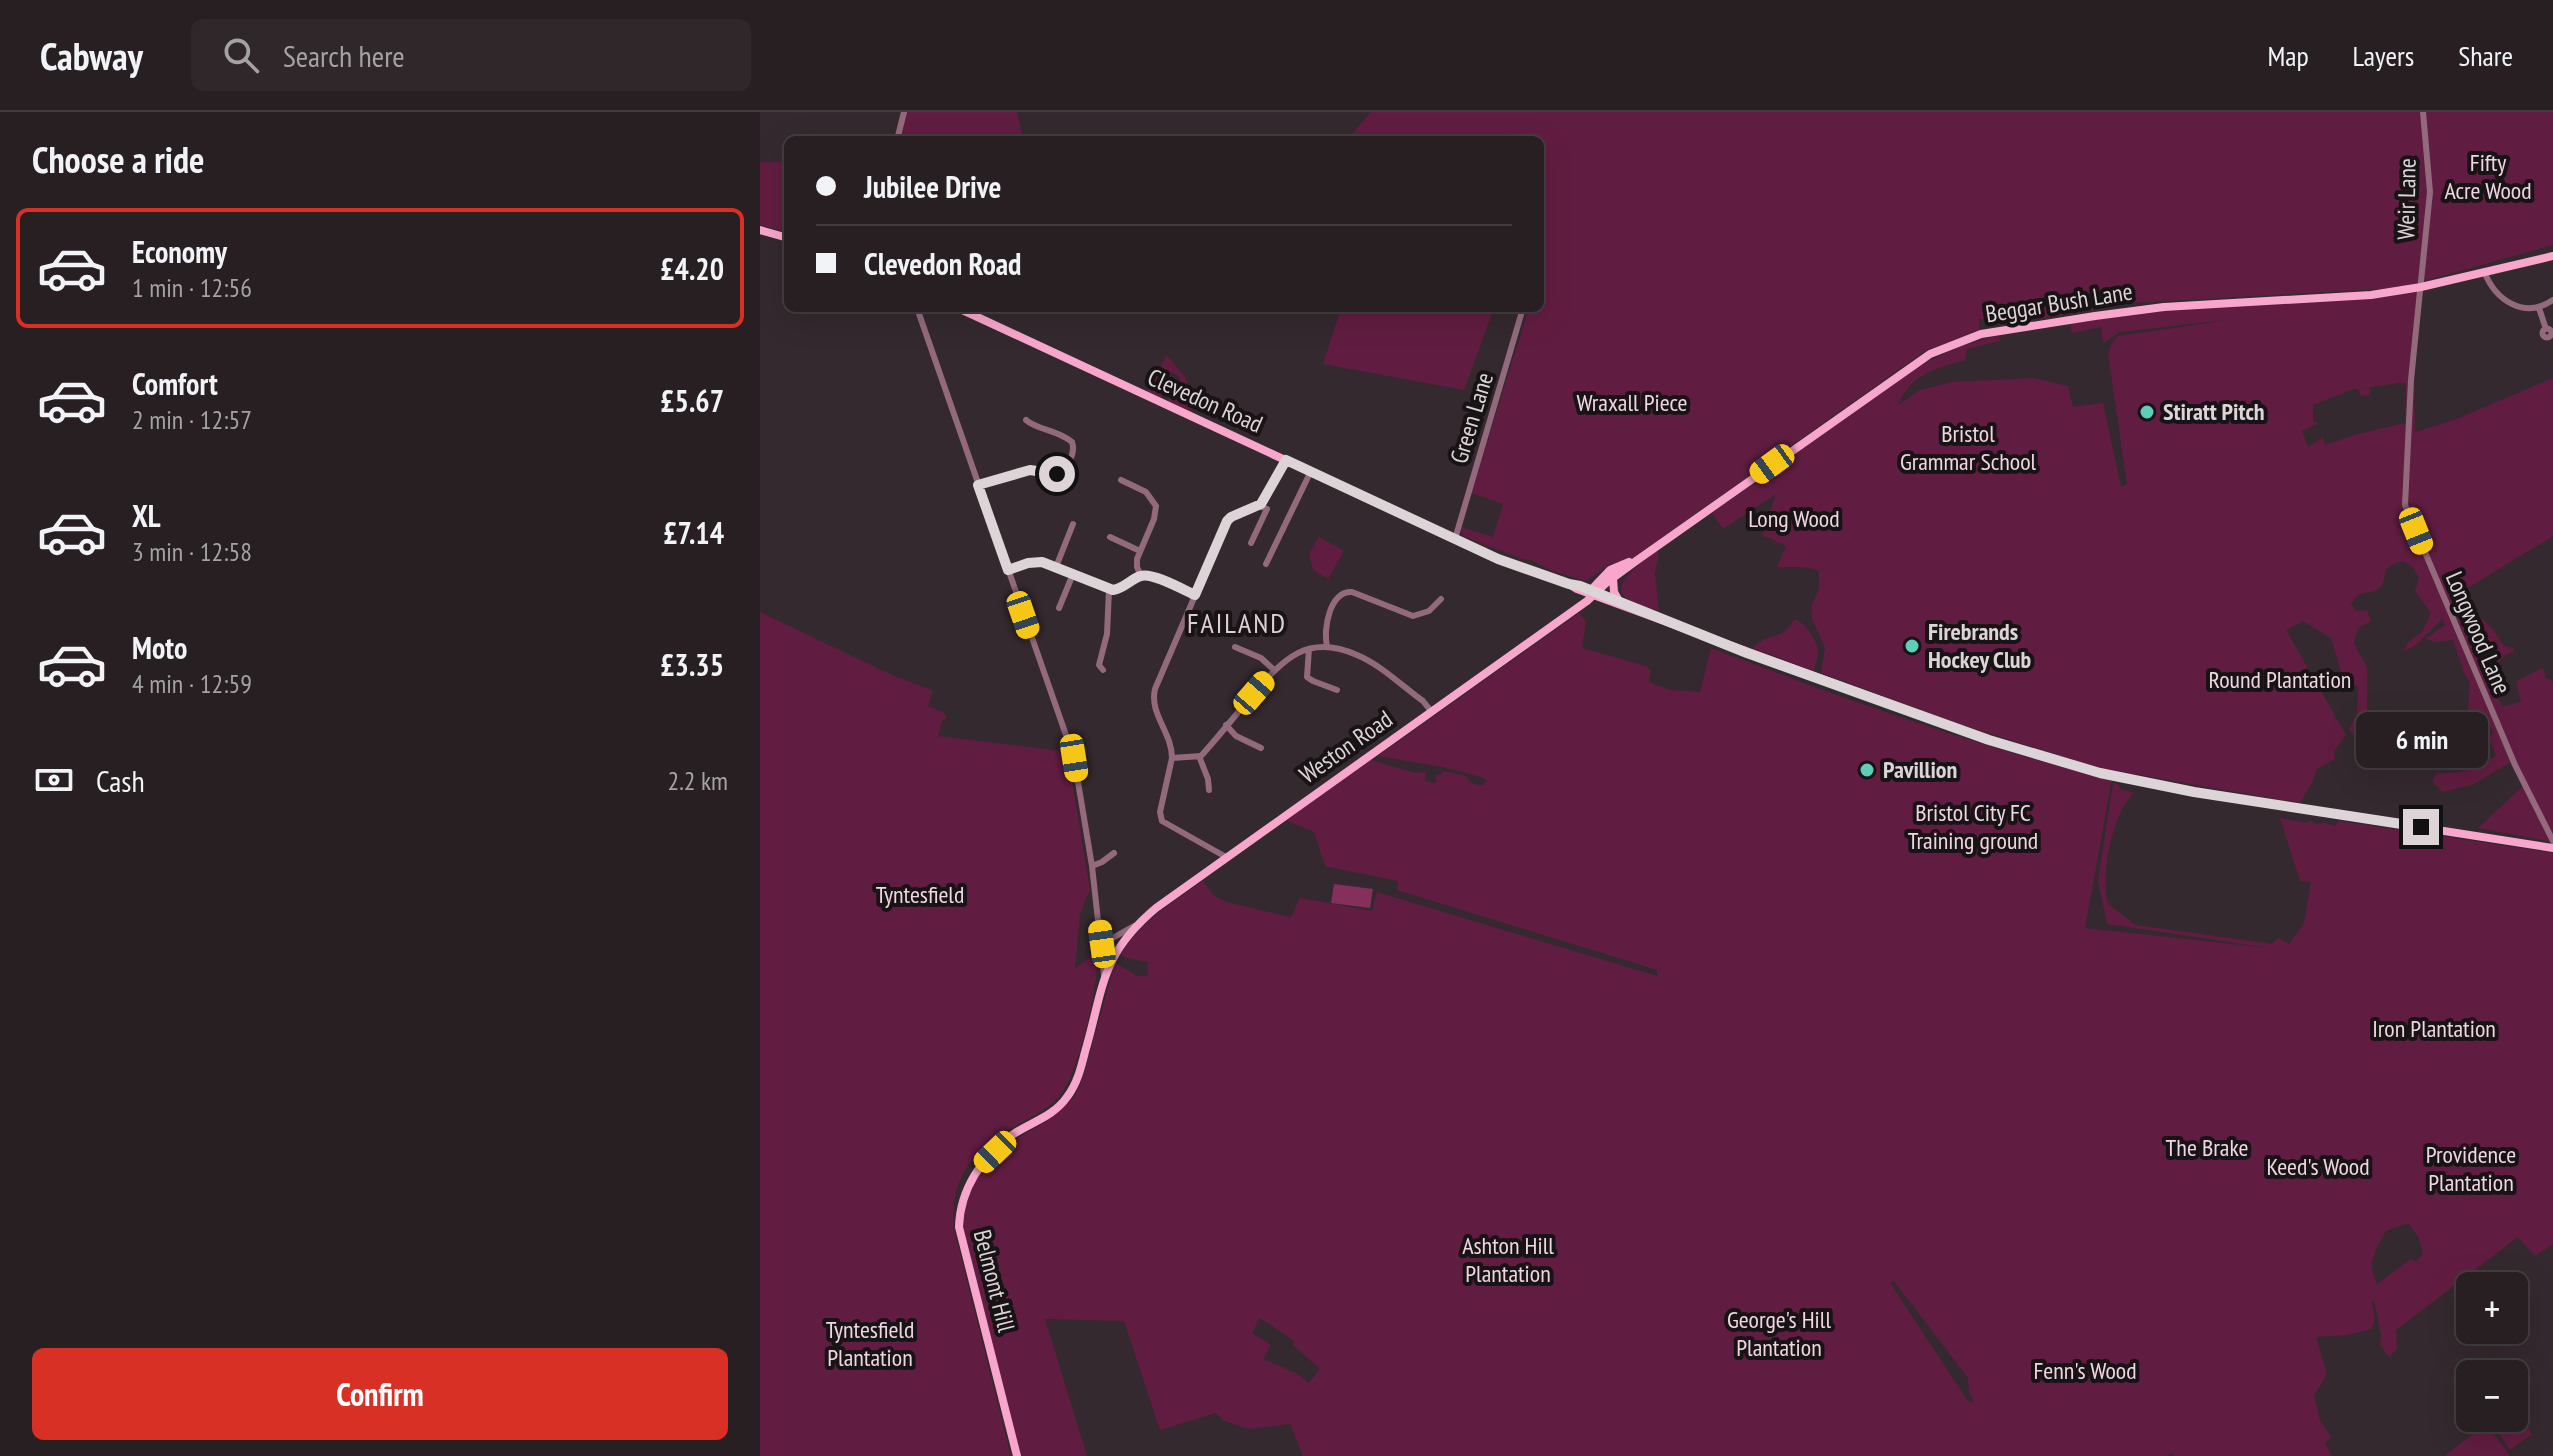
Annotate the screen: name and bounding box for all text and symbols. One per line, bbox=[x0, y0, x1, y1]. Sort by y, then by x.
search box bbox=[191, 19, 751, 91]
text: Cabway bbox=[40, 31, 143, 80]
icon: search bbox=[219, 33, 263, 77]
text: Search here bbox=[283, 36, 405, 75]
text: Map bbox=[2267, 37, 2309, 74]
text: Layers bbox=[2353, 37, 2414, 74]
text: Share bbox=[2458, 37, 2513, 74]
text: Choose a ride bbox=[32, 136, 204, 183]
park label: Fifty Acre Wood bbox=[2444, 147, 2532, 206]
street label: Weir Lane bbox=[2390, 158, 2423, 240]
text: Jubilee Drive bbox=[864, 167, 1001, 206]
icon: car bbox=[36, 232, 108, 304]
text: Economy bbox=[132, 232, 227, 271]
text: Clevedon Road bbox=[864, 244, 1021, 283]
text: £4.20 bbox=[660, 249, 724, 288]
text: 1 min · 12:56 bbox=[132, 271, 252, 304]
street label: Beggar Bush Lane bbox=[1983, 276, 2135, 329]
street label: Clevedon Road bbox=[1143, 361, 1268, 440]
icon: car bbox=[36, 364, 108, 436]
text: Comfort bbox=[132, 364, 218, 403]
street label: Green Lane bbox=[1443, 369, 1500, 467]
text: £5.67 bbox=[660, 381, 724, 420]
park label: Wraxall Piece bbox=[1576, 387, 1688, 418]
place label: Stiratt Pitch bbox=[2163, 396, 2265, 427]
text: 2 min · 12:57 bbox=[132, 403, 252, 436]
marker: Stiratt Pitch bbox=[2138, 403, 2156, 421]
park label: Bristol Grammar School bbox=[1900, 418, 2037, 477]
car bbox=[1746, 440, 1798, 488]
route start bbox=[1039, 456, 1075, 492]
icon: car bbox=[36, 496, 108, 568]
text: XL bbox=[132, 496, 161, 535]
park label: Long Wood bbox=[1748, 503, 1840, 534]
car bbox=[2396, 504, 2436, 558]
text: £7.14 bbox=[663, 513, 724, 552]
text: 3 min · 12:58 bbox=[132, 535, 252, 568]
street label: Longwood Lane bbox=[2439, 567, 2518, 699]
car bbox=[1004, 588, 1042, 642]
district label: FAILAND bbox=[1187, 604, 1287, 641]
place label: Firebrands Hockey Club bbox=[1928, 616, 2032, 675]
icon: car bbox=[36, 628, 108, 700]
text: Moto bbox=[132, 628, 187, 667]
marker: Firebrands Hockey Club bbox=[1903, 637, 1921, 655]
text: £3.35 bbox=[660, 645, 724, 684]
park label: Round Plantation bbox=[2209, 664, 2351, 695]
text: 4 min · 12:59 bbox=[132, 667, 252, 700]
car bbox=[1229, 667, 1279, 719]
street label: Weston Road bbox=[1293, 703, 1398, 790]
callout: 6 min bbox=[2355, 711, 2487, 767]
text: 6 min bbox=[2396, 723, 2448, 756]
car bbox=[1058, 732, 1090, 784]
place label: Pavillion bbox=[1883, 754, 1957, 785]
icon: cash bbox=[32, 758, 76, 802]
text: Cash bbox=[96, 761, 145, 800]
marker: Pavillion bbox=[1858, 761, 1876, 779]
text: 2.2 km bbox=[667, 764, 728, 797]
park label: Bristol City FC Training ground bbox=[1908, 797, 2038, 856]
route end bbox=[2403, 809, 2439, 845]
park label: Tyntesfield bbox=[876, 879, 964, 910]
car bbox=[1087, 919, 1117, 969]
park label: Iron Plantation bbox=[2372, 1013, 2496, 1044]
car bbox=[969, 1127, 1021, 1177]
park label: The Brake bbox=[2166, 1132, 2248, 1163]
park label: Providence Plantation bbox=[2426, 1139, 2516, 1198]
park label: Keed's Wood bbox=[2266, 1151, 2370, 1182]
street label: Belmont Hill bbox=[967, 1227, 1022, 1336]
park label: Ashton Hill Plantation bbox=[1462, 1230, 1554, 1289]
map controls bbox=[2456, 1272, 2528, 1432]
button: + bbox=[2456, 1272, 2528, 1344]
park label: George's Hill Plantation bbox=[1727, 1304, 1831, 1363]
park label: Tyntesfield Plantation bbox=[826, 1314, 914, 1373]
button: Confirm bbox=[32, 1348, 728, 1440]
park label: Fenn's Wood bbox=[2033, 1355, 2137, 1386]
button: − bbox=[2456, 1360, 2528, 1432]

